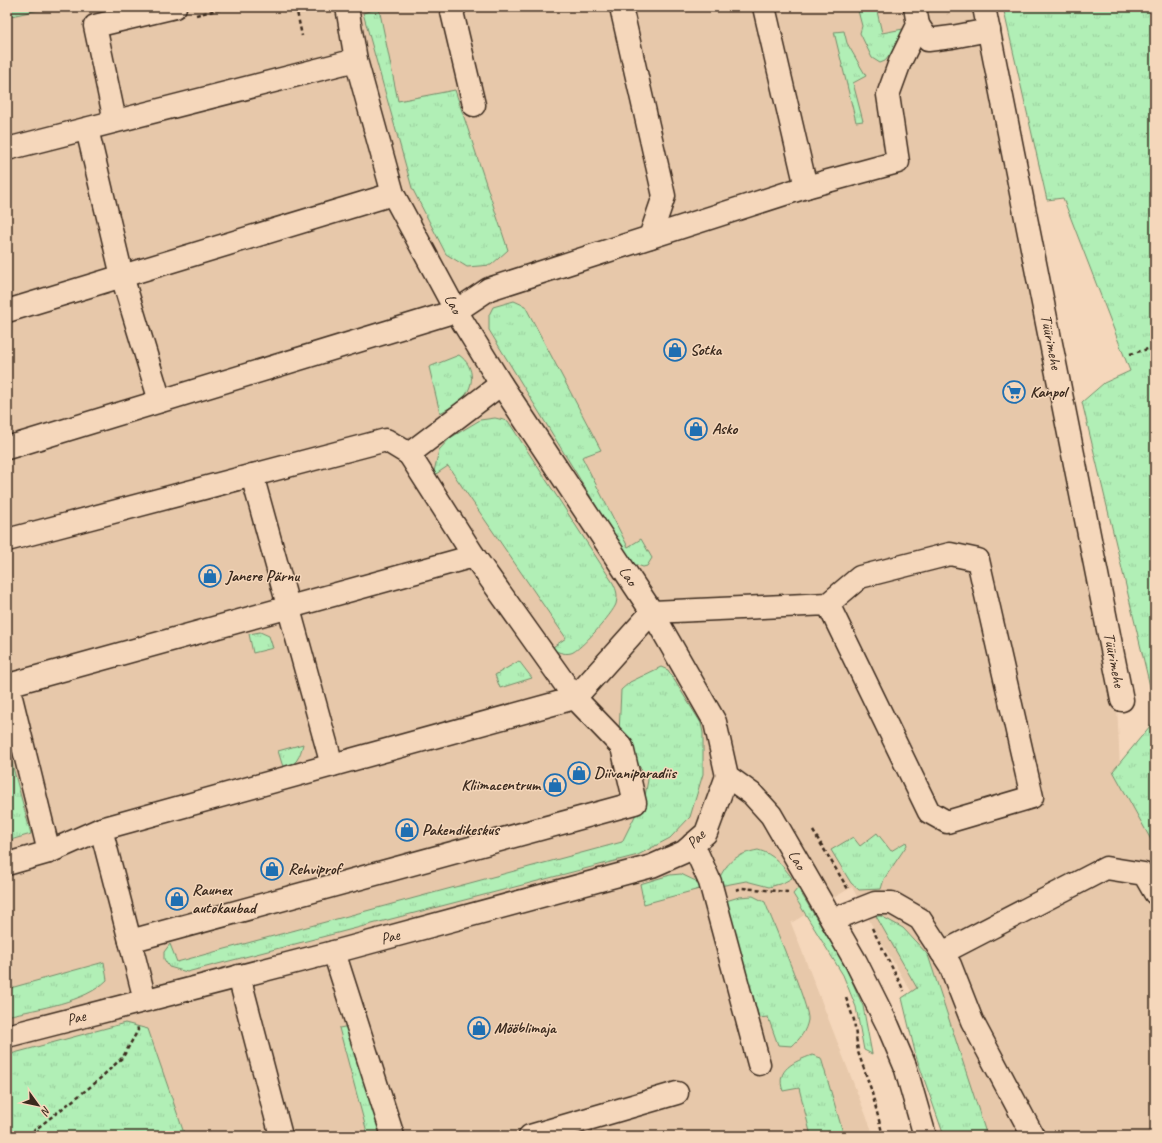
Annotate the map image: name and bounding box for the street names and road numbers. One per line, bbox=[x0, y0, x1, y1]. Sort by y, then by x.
street label: Lao bbox=[440, 291, 468, 319]
street label: Tüürimehe bbox=[1036, 313, 1066, 373]
street label: Lao bbox=[614, 562, 643, 592]
street label: Tüürimehe bbox=[1099, 631, 1129, 691]
street label: Pae bbox=[682, 824, 711, 853]
street label: Lao bbox=[783, 847, 812, 875]
street label: Pae bbox=[378, 924, 403, 949]
street label: Pae bbox=[64, 1005, 89, 1030]

